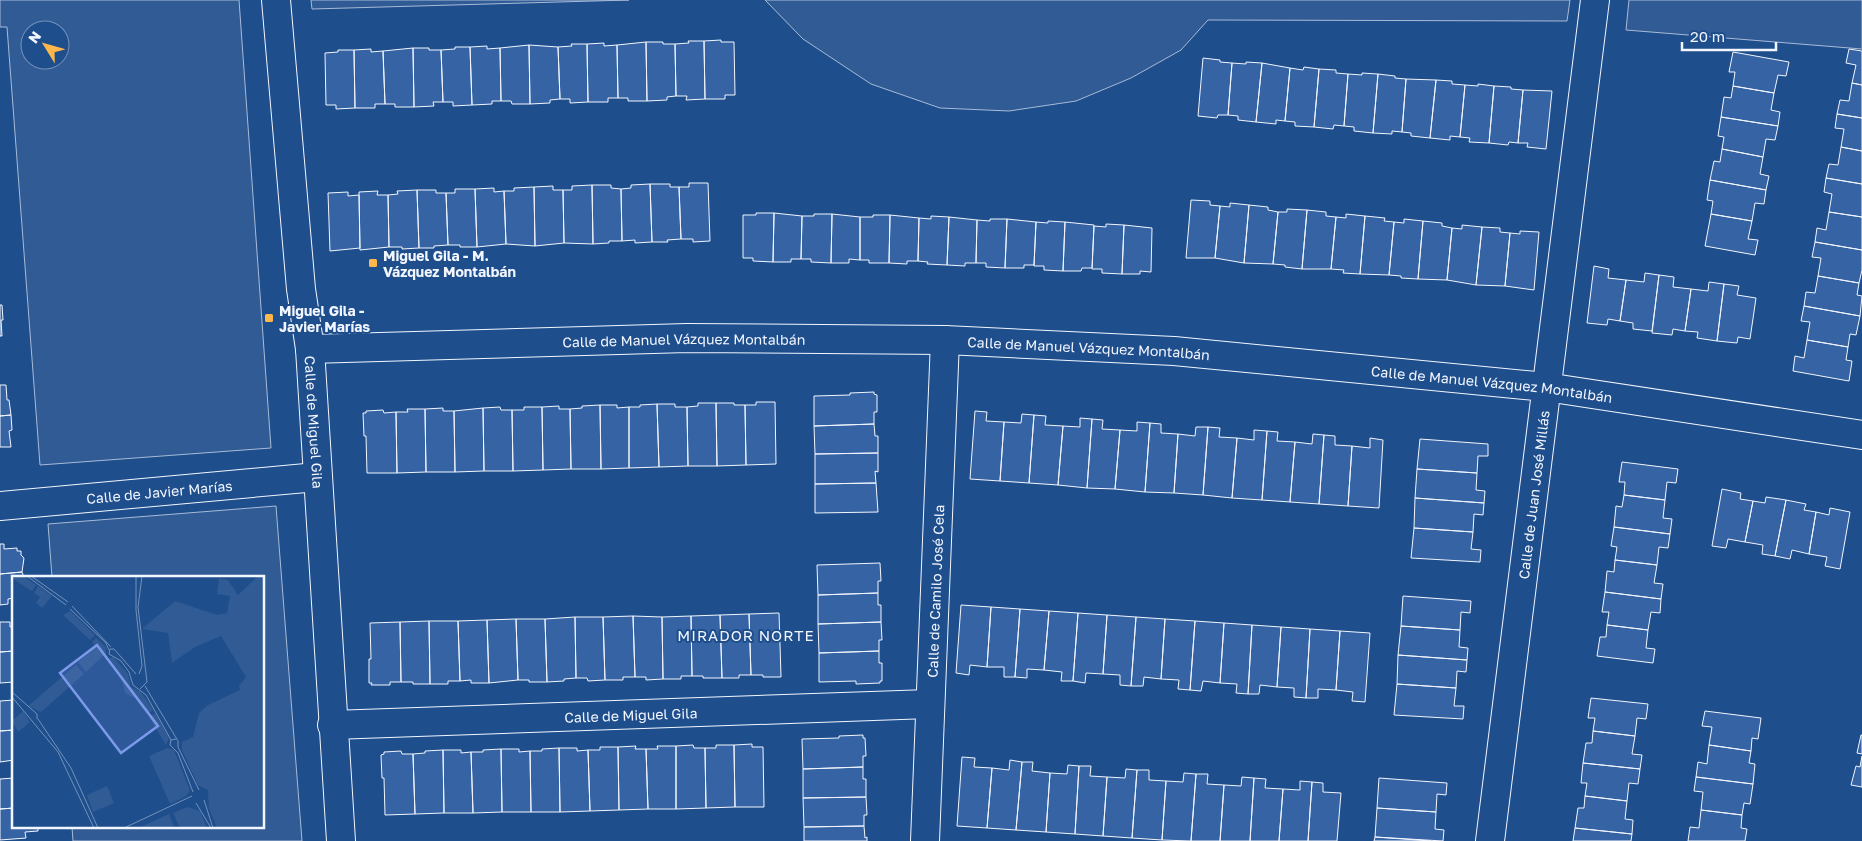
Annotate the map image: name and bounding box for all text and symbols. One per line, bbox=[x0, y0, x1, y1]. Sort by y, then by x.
north arrow bbox=[20, 20, 70, 70]
scale bar bbox=[1682, 20, 1776, 52]
text: 20 m bbox=[1690, 27, 1725, 45]
text: N bbox=[24, 28, 44, 46]
place label: Miguel Gila - M. Vázquez Montalbán bbox=[383, 247, 516, 280]
marker: Miguel Gila - M. Vázquez Montalbán bbox=[367, 257, 379, 269]
place label: Miguel Gila - Javier Marías bbox=[279, 302, 370, 335]
marker: Miguel Gila - Javier Marías bbox=[263, 312, 275, 324]
street label: Calle de Manuel Vázquez Montalbán bbox=[562, 329, 805, 350]
street label: Calle de Manuel Vázquez Montalbán bbox=[967, 333, 1211, 363]
street label: Calle de Miguel Gila bbox=[302, 355, 327, 489]
street label: Calle de Manuel Vázquez Montalbán bbox=[1370, 362, 1614, 406]
street label: Calle de Juan José Millás bbox=[1514, 409, 1552, 580]
street label: Calle de Javier Marías bbox=[85, 476, 233, 507]
street label: Calle de Camilo José Cela bbox=[923, 504, 947, 678]
inset map bbox=[12, 576, 265, 828]
district label: MIRADOR NORTE bbox=[677, 626, 815, 644]
street label: Calle de Miguel Gila bbox=[564, 704, 698, 725]

